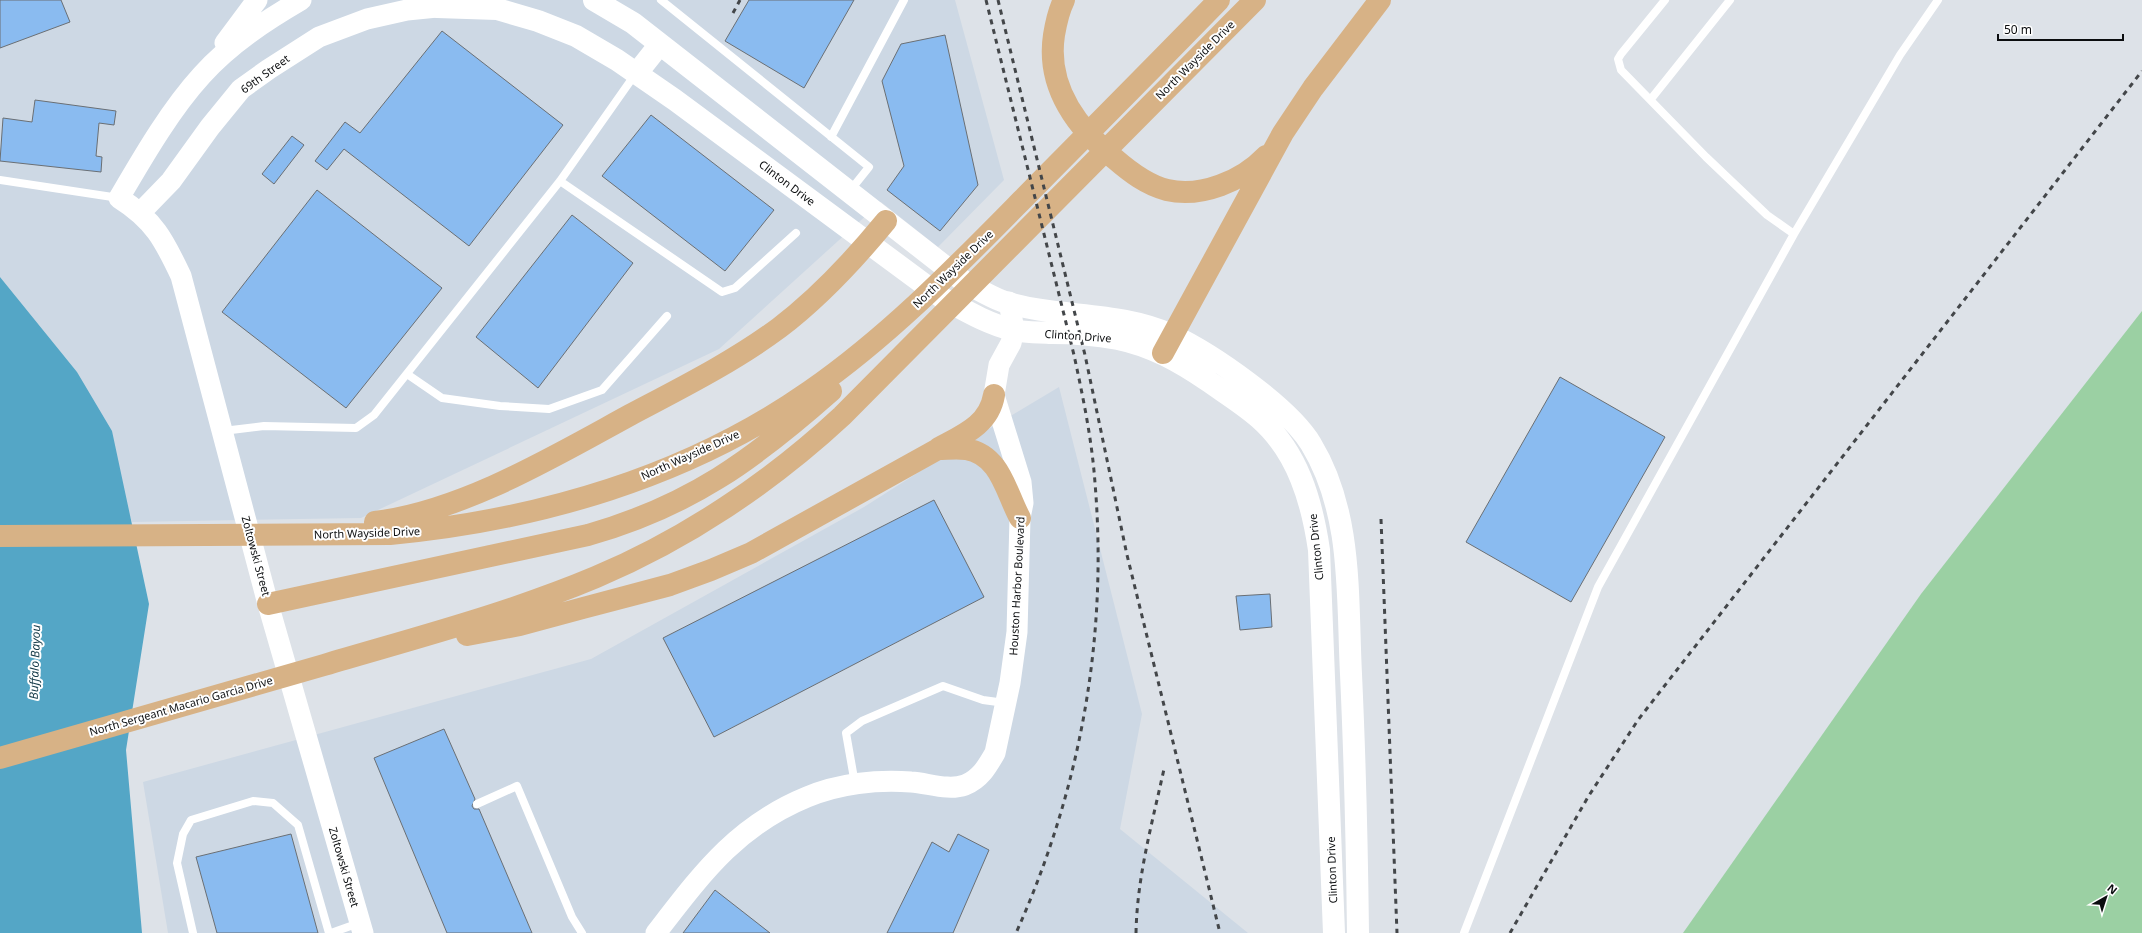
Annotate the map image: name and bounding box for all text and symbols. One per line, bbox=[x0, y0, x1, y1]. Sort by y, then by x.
scale bar bbox=[1998, 16, 2123, 42]
street label: North Wayside Drive bbox=[1152, 17, 1237, 102]
text: 50 m bbox=[2004, 21, 2032, 38]
street label: 69th Street bbox=[237, 51, 292, 96]
street label: Clinton Drive bbox=[756, 156, 819, 209]
street label: North Wayside Drive bbox=[909, 226, 996, 311]
street label: Clinton Drive bbox=[1044, 326, 1112, 345]
street label: North Wayside Drive bbox=[638, 426, 741, 483]
street label: Clinton Drive bbox=[1305, 513, 1326, 581]
street label: Zoltowski Street bbox=[239, 514, 274, 598]
street label: Houston Harbor Boulevard bbox=[1005, 516, 1028, 656]
street label: North Wayside Drive bbox=[314, 523, 420, 542]
water label: Buffalo Bayou bbox=[25, 624, 44, 700]
street label: North Sergeant Macario Garcia Drive bbox=[87, 672, 274, 739]
street label: Zoltowski Street bbox=[326, 825, 363, 909]
street label: Clinton Drive bbox=[1323, 836, 1340, 904]
north arrow bbox=[2086, 877, 2126, 917]
text: N bbox=[2104, 880, 2121, 897]

